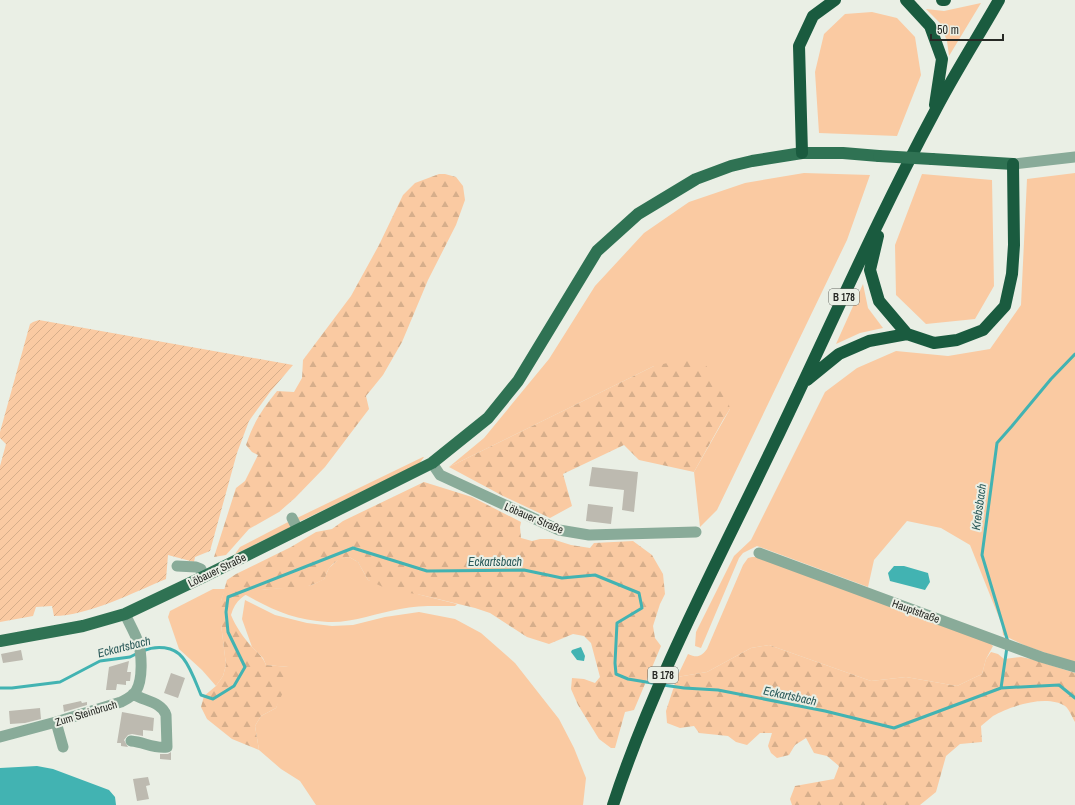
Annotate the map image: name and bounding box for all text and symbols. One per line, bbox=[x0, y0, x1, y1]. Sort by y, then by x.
scale bar bbox=[931, 16, 1003, 42]
text: 50 m bbox=[937, 22, 959, 38]
road number: B 178 bbox=[829, 289, 859, 305]
water label: Krebsbach bbox=[968, 483, 990, 531]
street label: Löbauer Straße bbox=[502, 499, 566, 537]
street label: Löbauer Straße bbox=[186, 550, 248, 590]
water label: Eckartsbach bbox=[468, 554, 522, 570]
street label: Hauptstraße bbox=[890, 596, 942, 626]
water label: Eckartsbach bbox=[96, 633, 152, 661]
road number: B 178 bbox=[648, 667, 678, 683]
water label: Eckartsbach bbox=[762, 683, 818, 709]
street label: Zum Steinbruch bbox=[53, 697, 119, 729]

